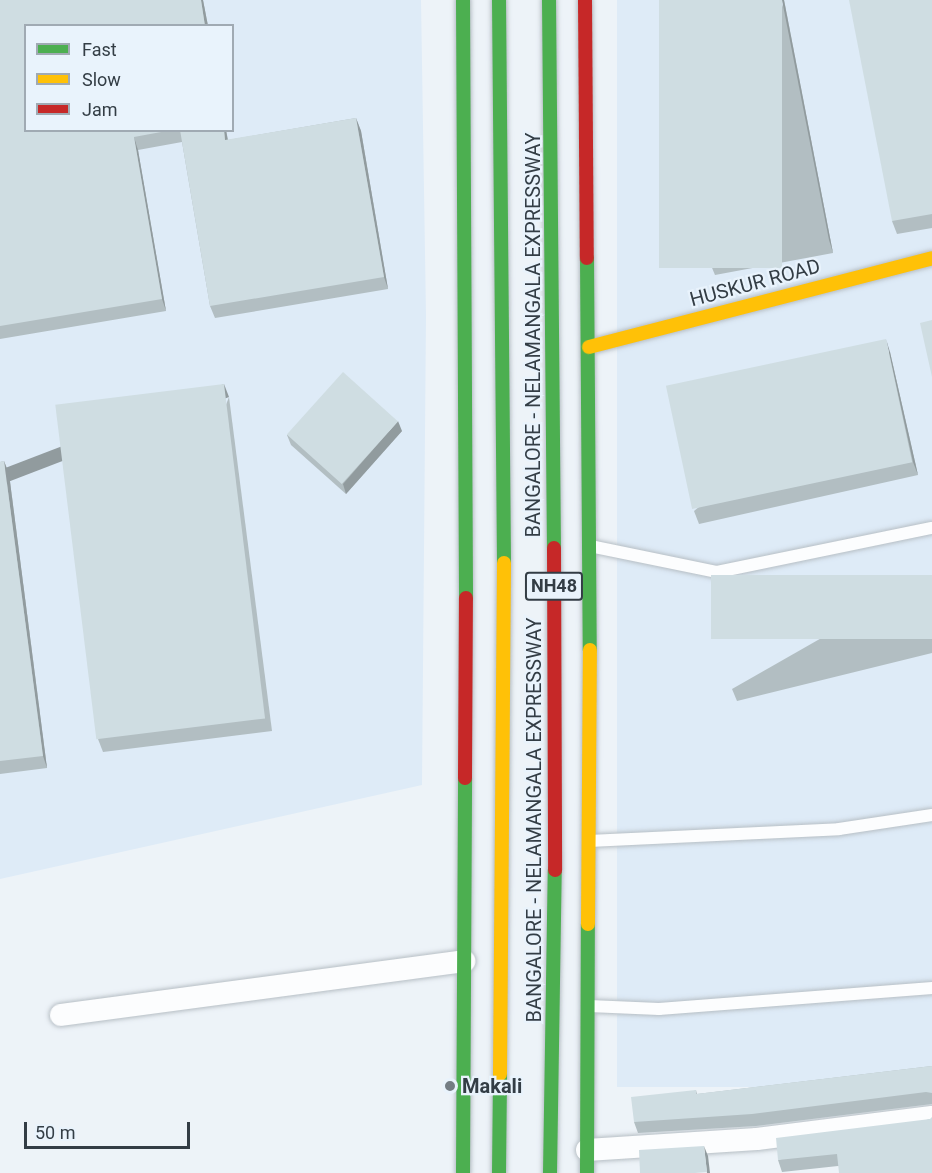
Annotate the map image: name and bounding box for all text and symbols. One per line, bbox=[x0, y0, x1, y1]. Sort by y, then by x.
legend bbox=[24, 24, 234, 132]
text: Fast bbox=[82, 39, 117, 60]
text: Slow bbox=[82, 69, 121, 90]
text: Jam bbox=[82, 99, 118, 120]
street label: BANGALORE - NELAMANGALA EXPRESSWAY bbox=[521, 132, 545, 538]
street label: HUSKUR ROAD bbox=[687, 254, 823, 312]
road number: NH48 bbox=[524, 571, 584, 601]
street label: BANGALORE - NELAMANGALA EXPRESSWAY bbox=[522, 617, 546, 1023]
place label: Makali bbox=[462, 1074, 522, 1098]
marker: Makali bbox=[443, 1079, 457, 1093]
scale bar bbox=[27, 1110, 194, 1148]
text: 50 m bbox=[35, 1122, 75, 1143]

